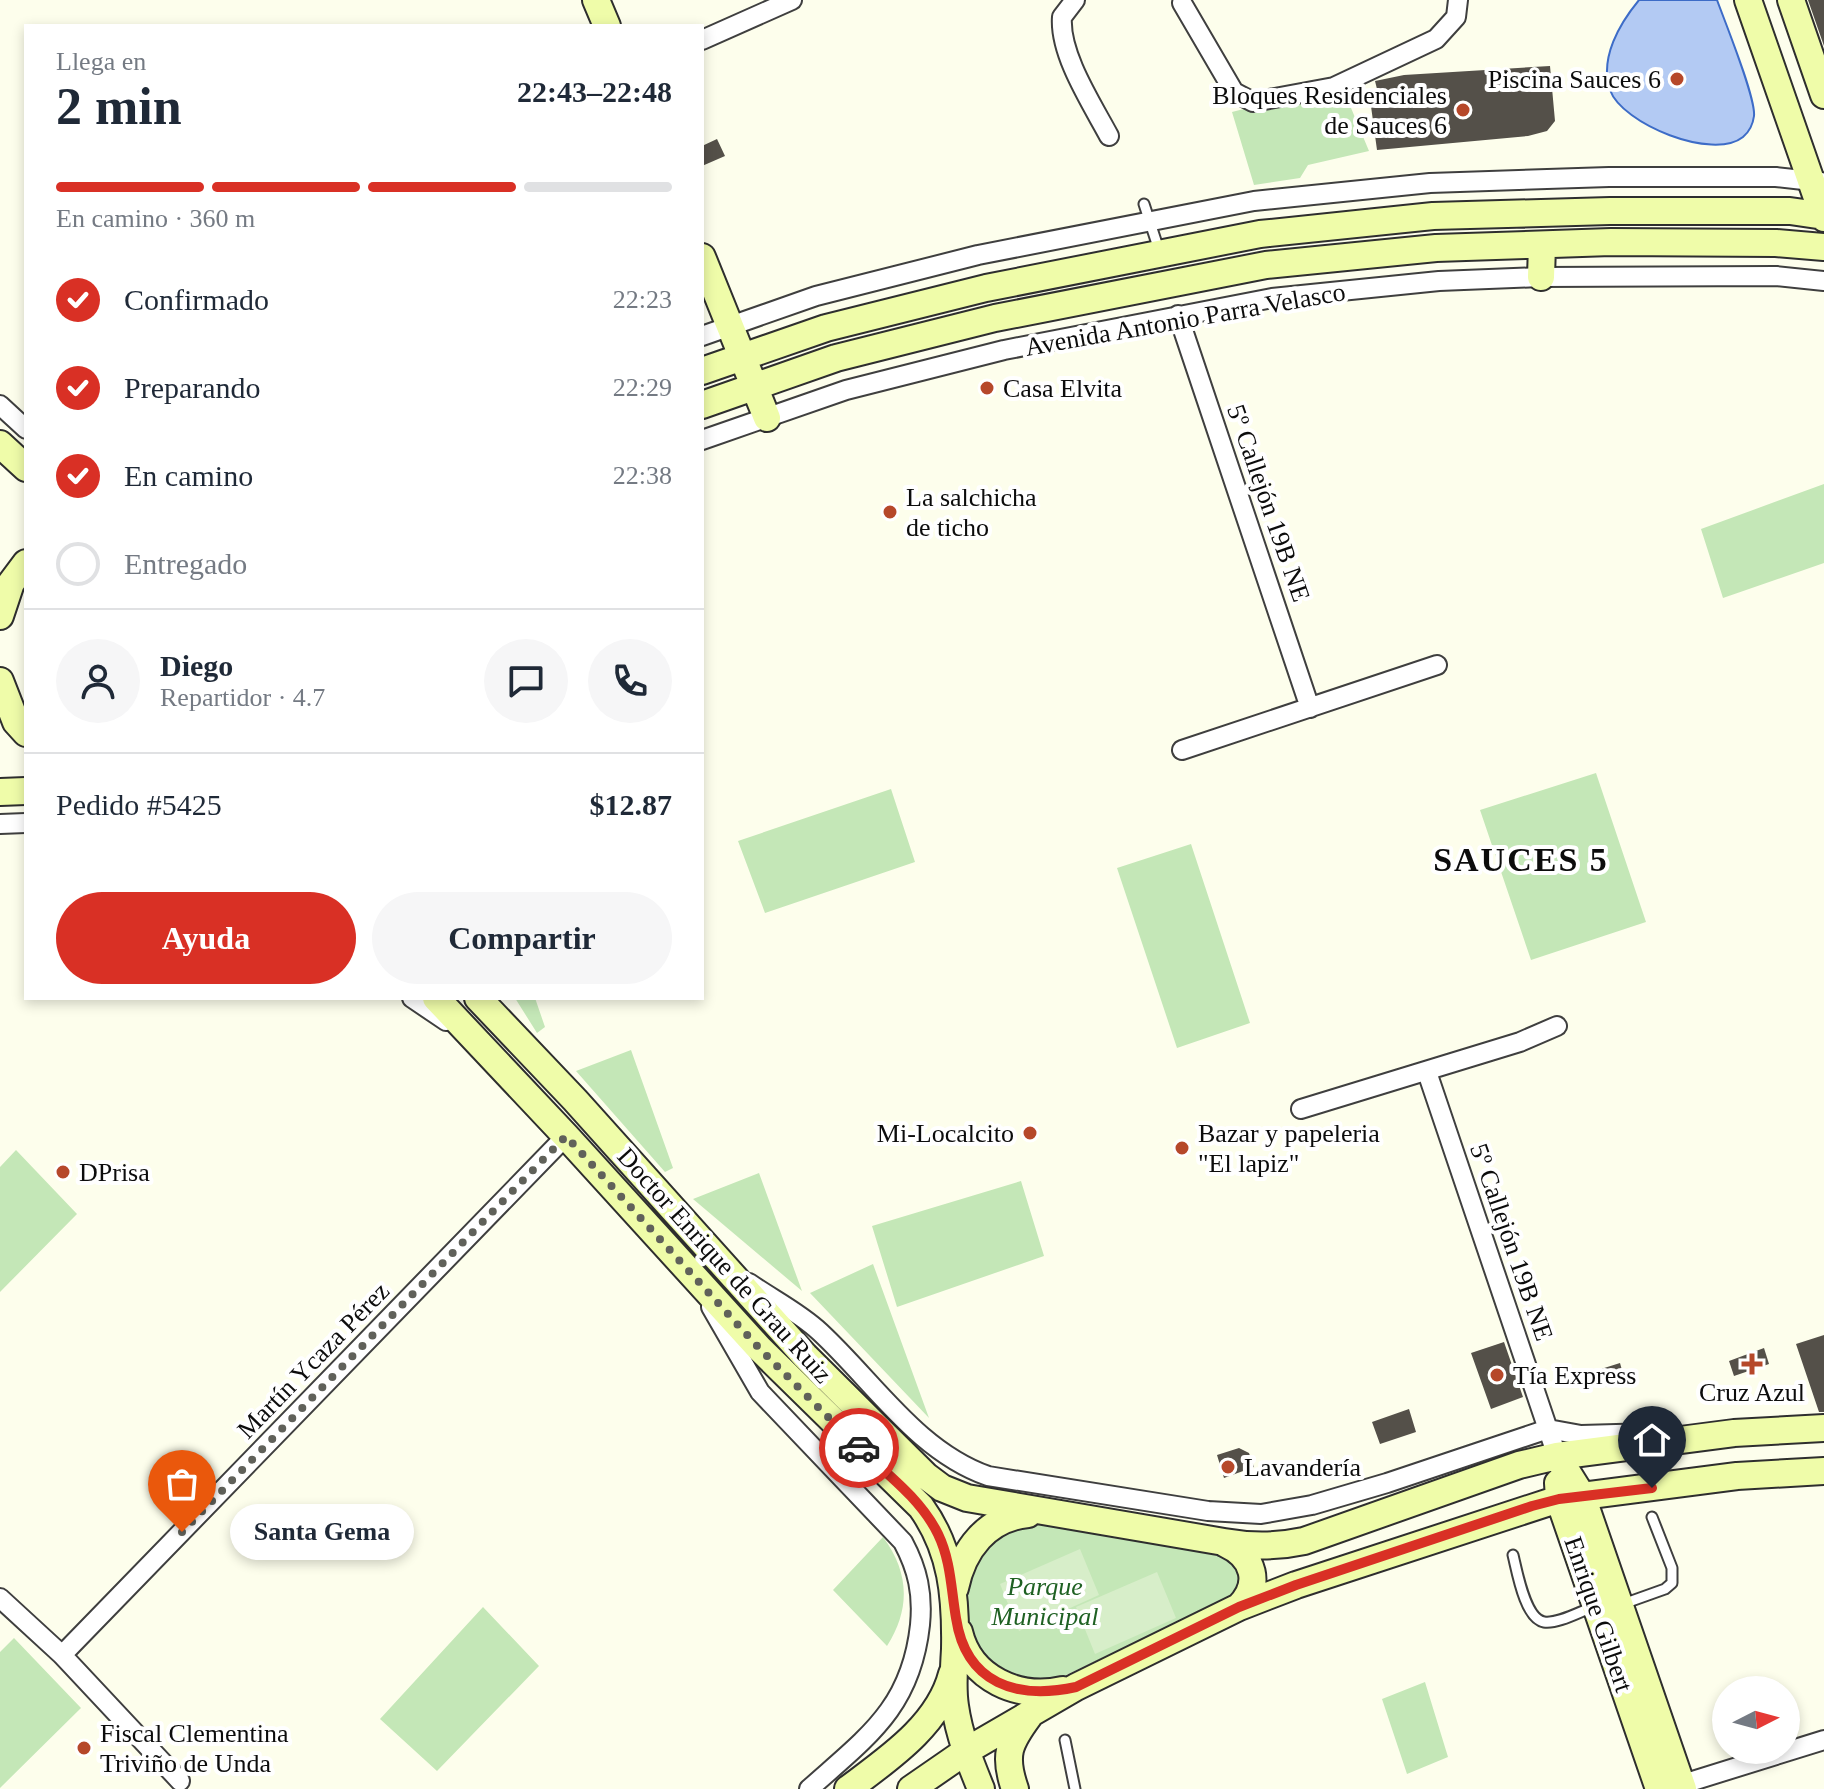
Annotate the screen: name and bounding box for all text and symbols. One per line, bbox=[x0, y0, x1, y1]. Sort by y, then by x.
text: Llega en bbox=[56, 47, 146, 76]
place label: Piscina Sauces 6 bbox=[1488, 65, 1661, 94]
marker: Piscina Sauces 6 bbox=[1668, 70, 1686, 88]
text: 22:43–22:48 bbox=[517, 75, 672, 108]
text: 2 min bbox=[56, 78, 182, 135]
place label: Bloques Residenciales de Sauces 6 bbox=[1212, 81, 1447, 140]
marker: Bloques Residenciales de Sauces 6 bbox=[1454, 101, 1472, 119]
text: En camino · 360 m bbox=[56, 204, 255, 233]
street label: Avenida Antonio Parra Velasco bbox=[1023, 277, 1347, 362]
icon: check bbox=[56, 278, 100, 322]
text: Confirmado bbox=[124, 283, 269, 316]
text: 22:23 bbox=[613, 285, 672, 314]
icon: check bbox=[56, 366, 100, 410]
text: Preparando bbox=[124, 371, 261, 404]
text: 22:29 bbox=[613, 373, 672, 402]
place label: Casa Elvita bbox=[1003, 374, 1123, 403]
marker: Casa Elvita bbox=[978, 379, 996, 397]
street label: 5º Callejón 19B NE bbox=[1221, 401, 1316, 606]
icon: check bbox=[56, 454, 100, 498]
text: En camino bbox=[124, 459, 253, 492]
text: 22:38 bbox=[613, 461, 672, 490]
place label: La salchicha de ticho bbox=[906, 483, 1037, 542]
marker: La salchicha de ticho bbox=[881, 503, 899, 521]
text: Entregado bbox=[124, 547, 247, 580]
button: person bbox=[56, 639, 140, 723]
button: chat bbox=[484, 639, 568, 723]
button: phone bbox=[588, 639, 672, 723]
text: Diego bbox=[160, 649, 233, 682]
text: Repartidor · 4.7 bbox=[160, 683, 325, 712]
text: Pedido #5425 bbox=[56, 788, 222, 821]
text: $12.87 bbox=[590, 788, 672, 821]
district label: SAUCES 5 bbox=[1433, 841, 1609, 878]
button: Ayuda bbox=[56, 892, 356, 984]
button: Compartir bbox=[372, 892, 672, 984]
place label: Mi-Localcito bbox=[877, 1119, 1014, 1148]
place label: Bazar y papeleria "El lapiz" bbox=[1198, 1119, 1380, 1178]
marker: Mi-Localcito bbox=[1021, 1124, 1039, 1142]
marker: Bazar y papeleria "El lapiz" bbox=[1173, 1139, 1191, 1157]
street label: 5º Callejón 19B NE bbox=[1464, 1140, 1559, 1345]
street label: Doctor Enrique de Grau Ruiz bbox=[611, 1142, 838, 1389]
place label: DPrisa bbox=[79, 1158, 150, 1187]
marker: DPrisa bbox=[54, 1163, 72, 1181]
street label: Martín Ycaza Pérez bbox=[232, 1276, 395, 1444]
marker: Cruz Azul bbox=[1743, 1355, 1761, 1373]
place label: Tía Express bbox=[1513, 1361, 1636, 1390]
marker: Tía Express bbox=[1488, 1366, 1506, 1384]
place label: Cruz Azul bbox=[1699, 1378, 1805, 1407]
pin bbox=[1618, 1406, 1686, 1488]
courier bbox=[819, 1408, 899, 1488]
icon: home bbox=[1630, 1418, 1674, 1462]
icon: car bbox=[837, 1426, 881, 1470]
pin bbox=[148, 1450, 216, 1532]
place label: Lavandería bbox=[1244, 1453, 1361, 1482]
marker: Lavandería bbox=[1219, 1458, 1237, 1476]
icon: bag bbox=[160, 1462, 204, 1506]
callout: Santa Gema bbox=[230, 1504, 414, 1560]
text: Santa Gema bbox=[254, 1517, 390, 1546]
street label: Enrique Gilbert bbox=[1558, 1533, 1639, 1696]
park label: Parque Municipal bbox=[991, 1572, 1098, 1631]
north arrow bbox=[1712, 1676, 1800, 1764]
map controls bbox=[1712, 1676, 1800, 1764]
place label: Fiscal Clementina Triviño de Unda bbox=[100, 1719, 289, 1778]
marker: Fiscal Clementina Triviño de Unda bbox=[75, 1739, 93, 1757]

